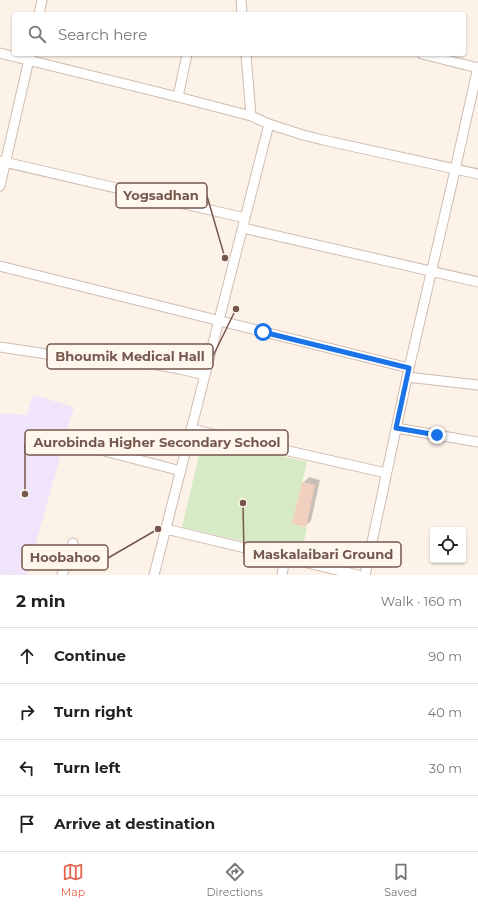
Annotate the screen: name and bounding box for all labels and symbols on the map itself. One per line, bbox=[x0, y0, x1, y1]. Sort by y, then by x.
callout: Yogsadhan bbox=[116, 183, 207, 208]
text: Yogsadhan bbox=[122, 187, 199, 203]
route start bbox=[254, 323, 272, 341]
callout: Bhoumik Medical Hall bbox=[47, 344, 213, 369]
text: Bhoumik Medical Hall bbox=[55, 348, 205, 364]
route end bbox=[428, 426, 446, 444]
callout: Aurobinda Higher Secondary School bbox=[25, 430, 288, 455]
text: Aurobinda Higher Secondary School bbox=[32, 434, 281, 450]
callout: Maskalaibari Ground bbox=[244, 542, 401, 567]
callout: Hoobahoo bbox=[22, 545, 108, 570]
text: Maskalaibari Ground bbox=[253, 546, 393, 562]
text: Hoobahoo bbox=[30, 549, 101, 565]

